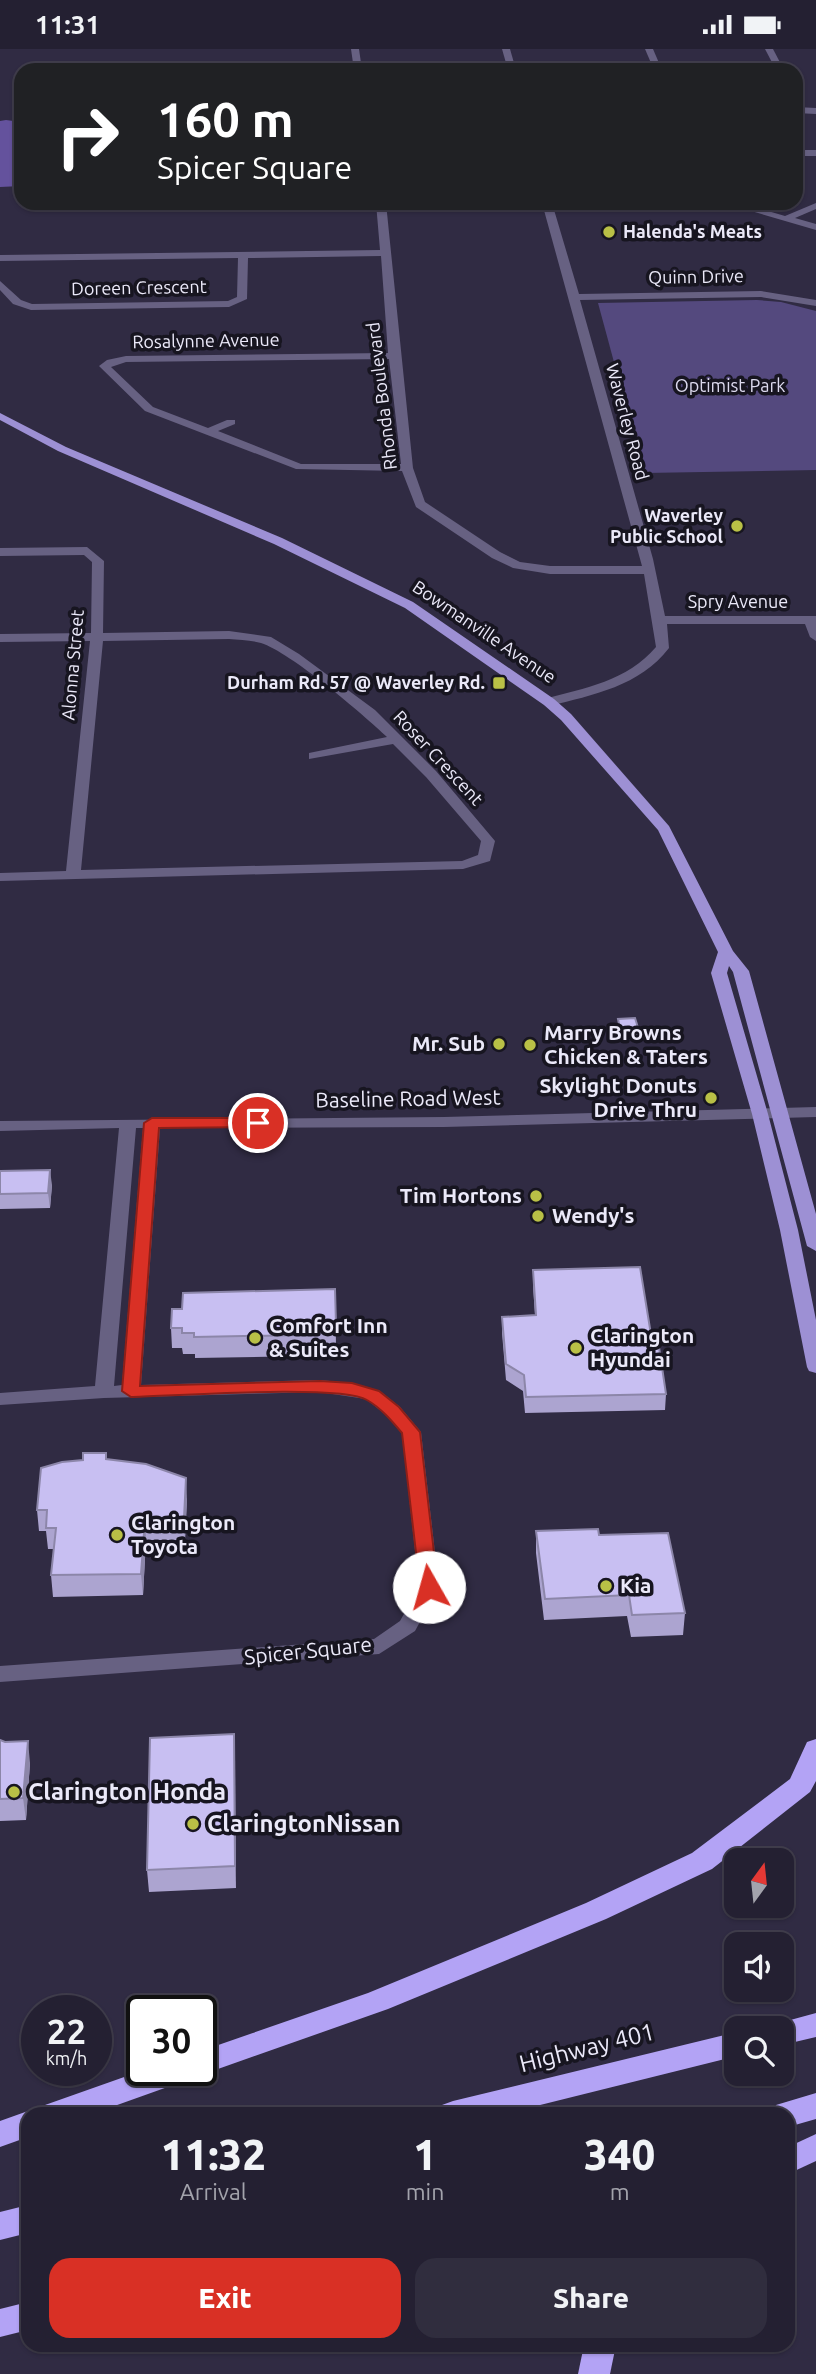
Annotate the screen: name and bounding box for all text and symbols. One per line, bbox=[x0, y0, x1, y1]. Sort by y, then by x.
text: 11:31 bbox=[35, 10, 100, 39]
icon: right bbox=[42, 91, 133, 182]
text: 160 m bbox=[157, 91, 294, 146]
text: Spicer Square bbox=[157, 149, 352, 185]
place label: Halenda's Meats bbox=[623, 221, 762, 241]
marker: Halenda's Meats bbox=[601, 224, 617, 240]
street label: Quinn Drive bbox=[648, 265, 744, 288]
street label: Doreen Crescent bbox=[71, 276, 207, 298]
street label: Rhonda Boulevard bbox=[362, 321, 400, 471]
street label: Rosalynne Avenue bbox=[132, 329, 280, 351]
street label: Waverley Road bbox=[603, 361, 653, 482]
park label: Optimist Park bbox=[675, 375, 785, 395]
place label: Waverley Public School bbox=[610, 505, 724, 546]
marker: Waverley Public School bbox=[729, 518, 745, 534]
street label: Bowmanville Avenue bbox=[409, 576, 560, 686]
street label: Spry Avenue bbox=[688, 591, 788, 611]
street label: Alonna Street bbox=[57, 609, 87, 721]
place label: Durham Rd. 57 @ Waverley Rd. bbox=[227, 672, 485, 692]
marker: Durham Rd. 57 @ Waverley Rd. bbox=[491, 675, 507, 691]
street label: Roser Crescent bbox=[390, 706, 488, 809]
place label: Marry Browns Chicken & Taters bbox=[544, 1020, 708, 1068]
place label: Mr. Sub bbox=[412, 1031, 485, 1055]
marker: Mr. Sub bbox=[491, 1036, 507, 1052]
marker: Marry Browns Chicken & Taters bbox=[522, 1037, 538, 1053]
place label: Skylight Donuts Drive Thru bbox=[539, 1073, 697, 1121]
street label: Baseline Road West bbox=[315, 1084, 501, 1112]
marker: Skylight Donuts Drive Thru bbox=[703, 1090, 719, 1106]
pin bbox=[228, 1093, 288, 1153]
icon: arrive bbox=[239, 1104, 277, 1142]
place label: Tim Hortons bbox=[400, 1183, 522, 1207]
marker: Tim Hortons bbox=[528, 1188, 544, 1204]
place label: Wendy's bbox=[552, 1203, 634, 1227]
marker: Wendy's bbox=[530, 1208, 546, 1224]
place label: Comfort Inn & Suites bbox=[269, 1313, 388, 1361]
place label: Clarington Hyundai bbox=[590, 1323, 694, 1371]
marker: Comfort Inn & Suites bbox=[247, 1330, 263, 1346]
marker: Clarington Hyundai bbox=[568, 1340, 584, 1356]
place label: Clarington Toyota bbox=[131, 1510, 235, 1558]
marker: Clarington Toyota bbox=[109, 1527, 125, 1543]
position arrow bbox=[392, 1550, 466, 1624]
place label: Kia bbox=[620, 1573, 651, 1597]
marker: Kia bbox=[598, 1578, 614, 1594]
street label: Spicer Square bbox=[243, 1631, 373, 1669]
place label: Clarington Honda bbox=[28, 1778, 226, 1805]
marker: Clarington Honda bbox=[6, 1784, 22, 1800]
place label: ClaringtonNissan bbox=[207, 1810, 400, 1837]
marker: ClaringtonNissan bbox=[185, 1816, 201, 1832]
north arrow bbox=[724, 1848, 794, 1918]
map controls bbox=[724, 1848, 794, 2086]
button: sound bbox=[724, 1932, 794, 2002]
speed limit sign: 30 bbox=[126, 1995, 217, 2086]
text: 22 bbox=[47, 2011, 86, 2051]
button: search bbox=[724, 2016, 794, 2086]
street label: Highway 401 bbox=[516, 2018, 657, 2077]
text: km/h bbox=[46, 2048, 87, 2068]
text: 11:32 bbox=[161, 2131, 266, 2178]
text: 1 bbox=[413, 2131, 437, 2178]
text: 340 bbox=[584, 2131, 655, 2178]
text: Arrival bbox=[180, 2179, 247, 2204]
text: min bbox=[406, 2179, 444, 2204]
text: m bbox=[610, 2179, 630, 2204]
button: Exit bbox=[49, 2258, 401, 2338]
button: Share bbox=[415, 2258, 767, 2338]

